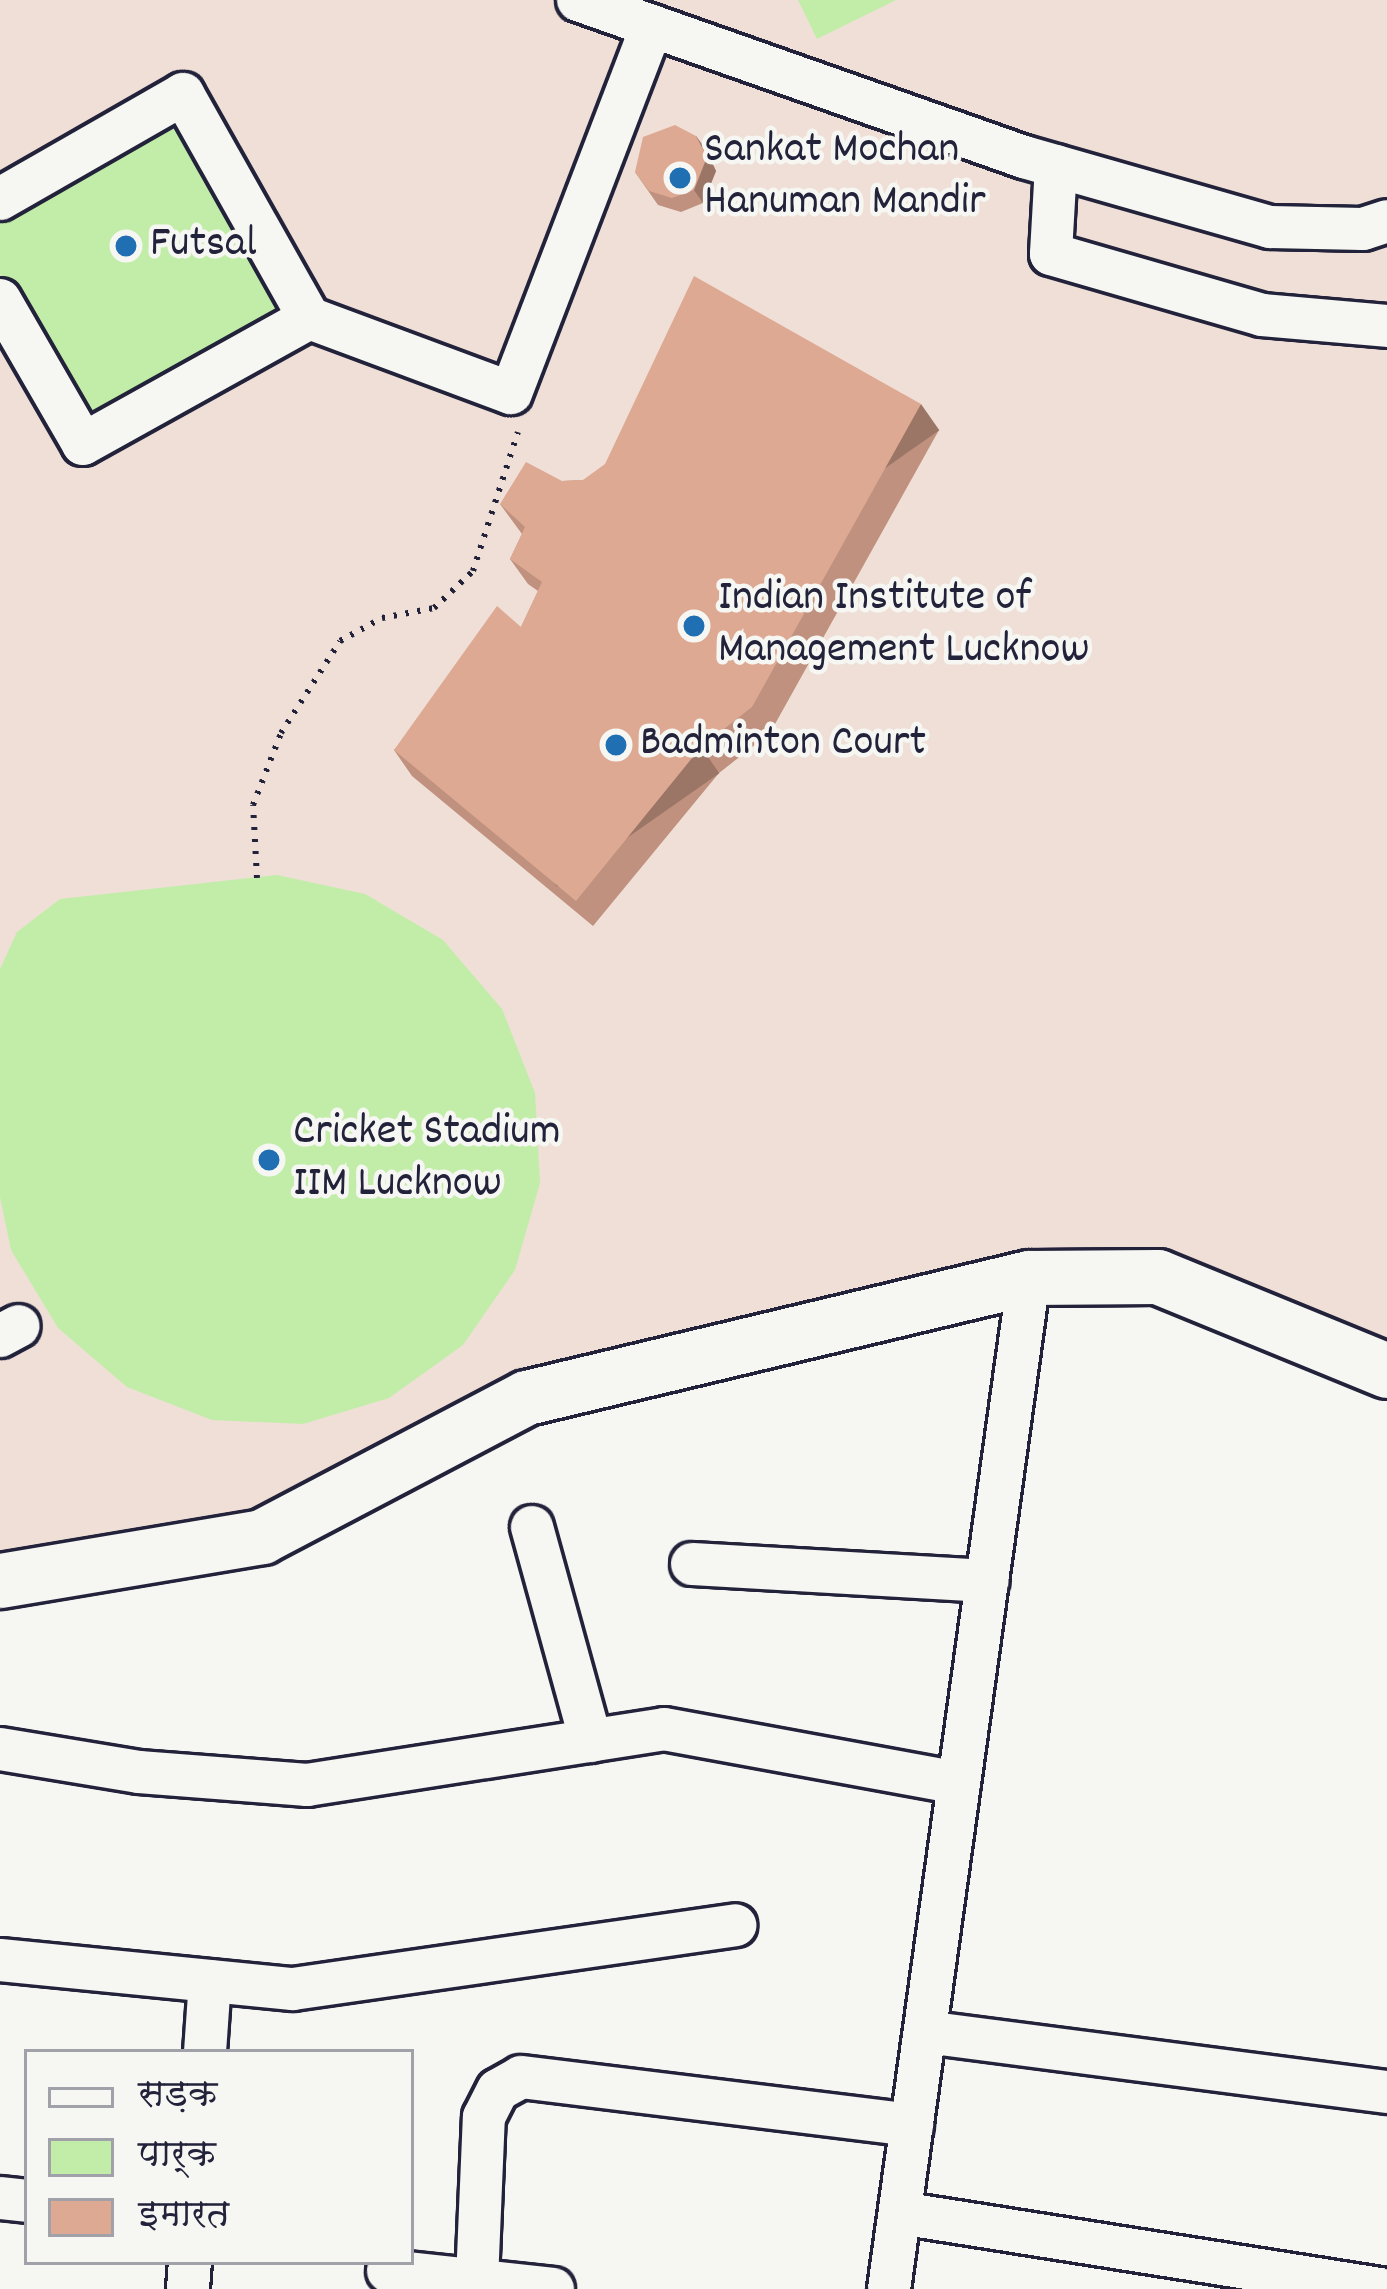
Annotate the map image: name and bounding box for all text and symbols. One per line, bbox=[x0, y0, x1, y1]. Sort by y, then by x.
place label: Sankat Mochan Hanuman Mandir bbox=[704, 125, 986, 231]
marker: Sankat Mochan Hanuman Mandir bbox=[667, 165, 693, 191]
place label: Futsal bbox=[150, 219, 257, 273]
marker: Futsal bbox=[113, 233, 139, 259]
place label: Indian Institute of Management Lucknow bbox=[718, 573, 1089, 679]
marker: Indian Institute of Management Lucknow bbox=[681, 613, 707, 639]
place label: Badminton Court bbox=[640, 718, 926, 772]
marker: Badminton Court bbox=[603, 732, 629, 758]
place label: Cricket Stadium IIM Lucknow bbox=[293, 1107, 561, 1213]
marker: Cricket Stadium IIM Lucknow bbox=[256, 1147, 282, 1173]
legend bbox=[24, 2049, 414, 2265]
text: सड़क bbox=[138, 2071, 218, 2123]
text: पार्क bbox=[138, 2131, 216, 2183]
text: इमारत bbox=[138, 2191, 229, 2243]

